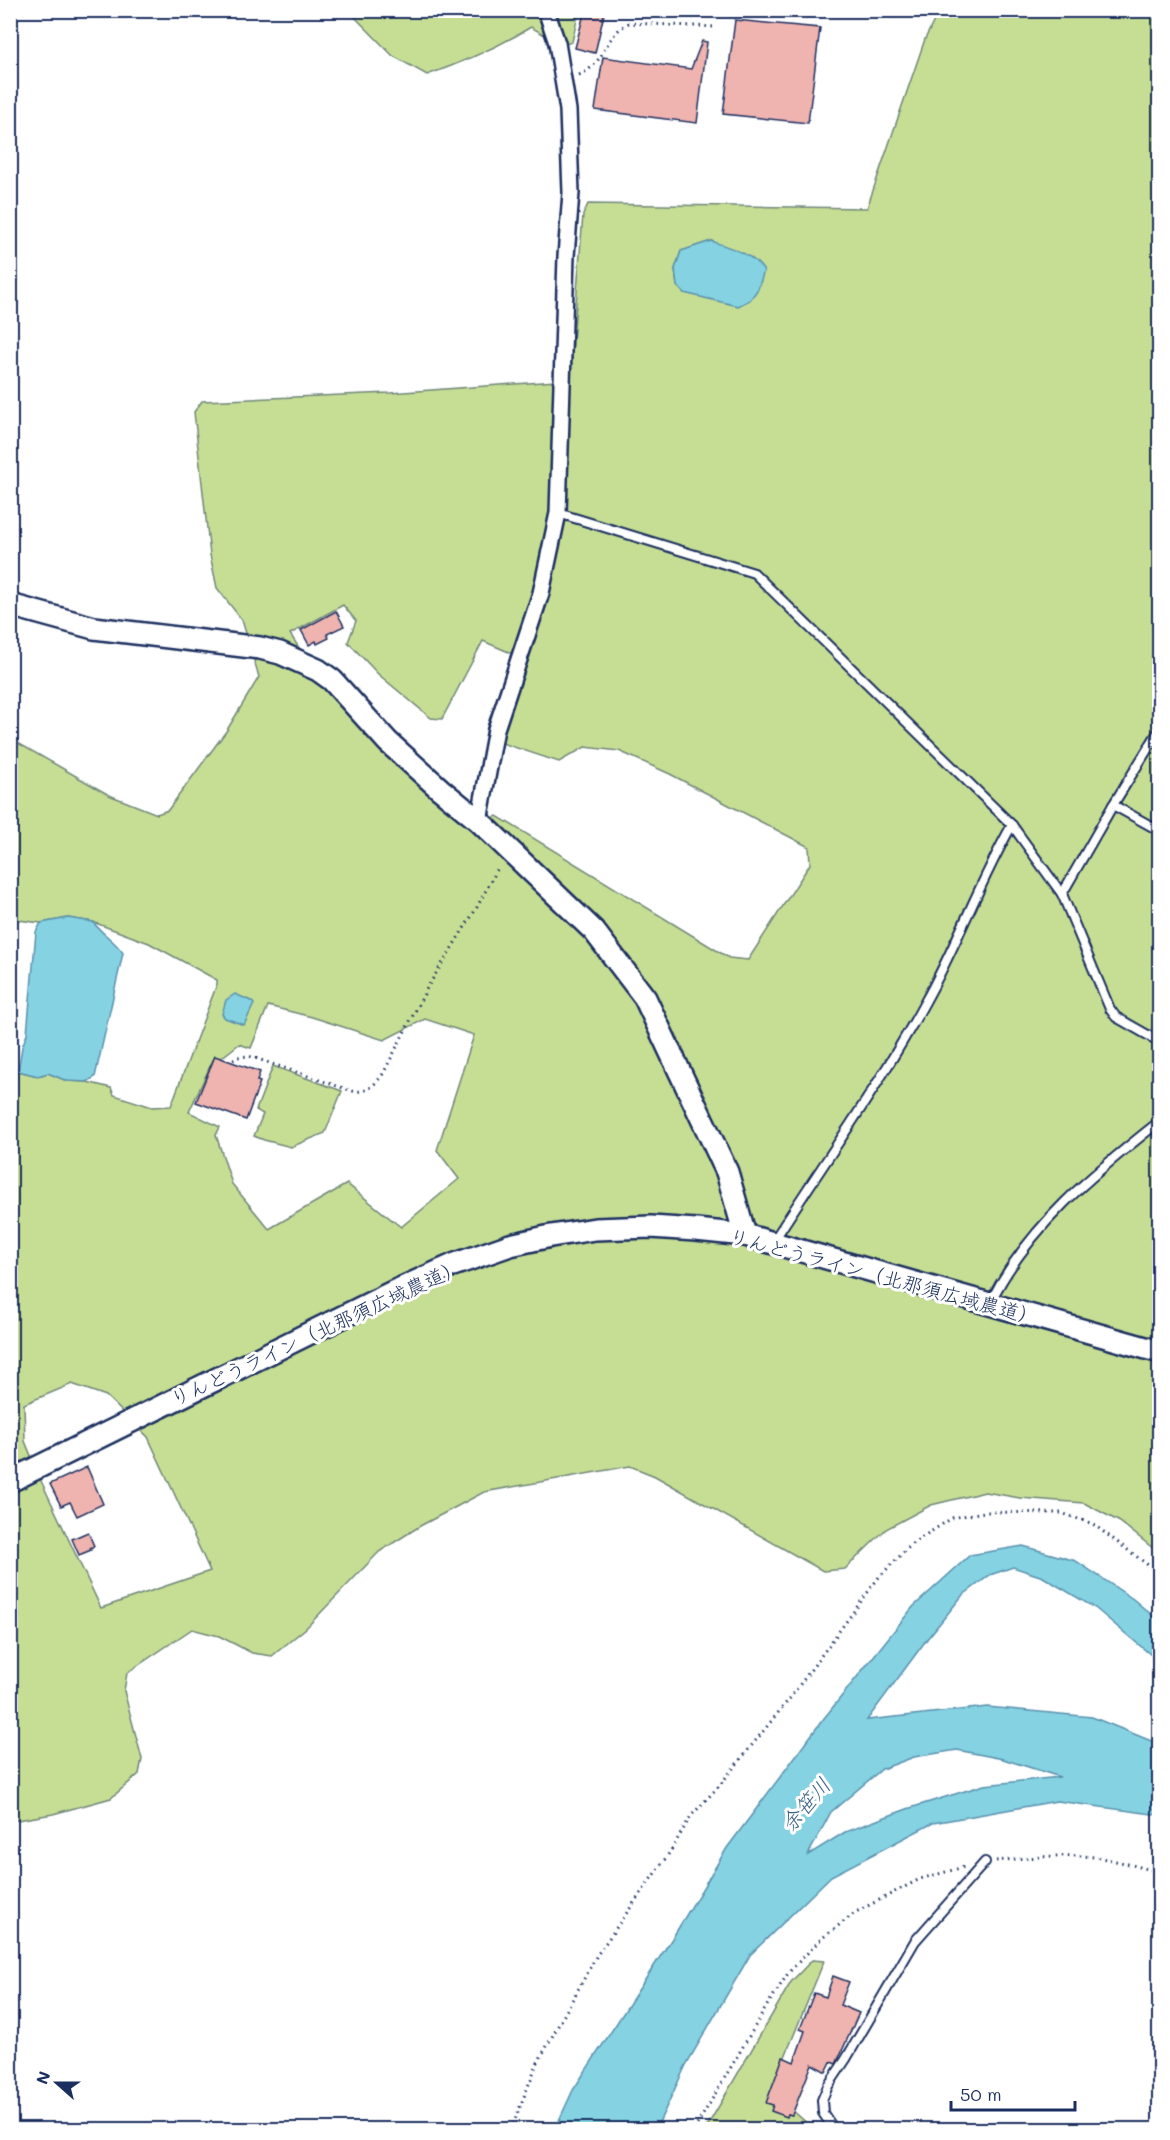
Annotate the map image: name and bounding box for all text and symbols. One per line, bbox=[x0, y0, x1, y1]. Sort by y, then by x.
street label: りんどうライン（北那須広域農道） bbox=[726, 1222, 1042, 1330]
street label: りんどうライン（北那須広域農道） bbox=[166, 1253, 466, 1411]
water label: 余笹川 bbox=[774, 1771, 836, 1837]
north arrow bbox=[27, 2053, 87, 2113]
text: N bbox=[31, 2068, 55, 2087]
scale bar bbox=[951, 2074, 1076, 2112]
text: 50 m bbox=[960, 2082, 1002, 2106]

